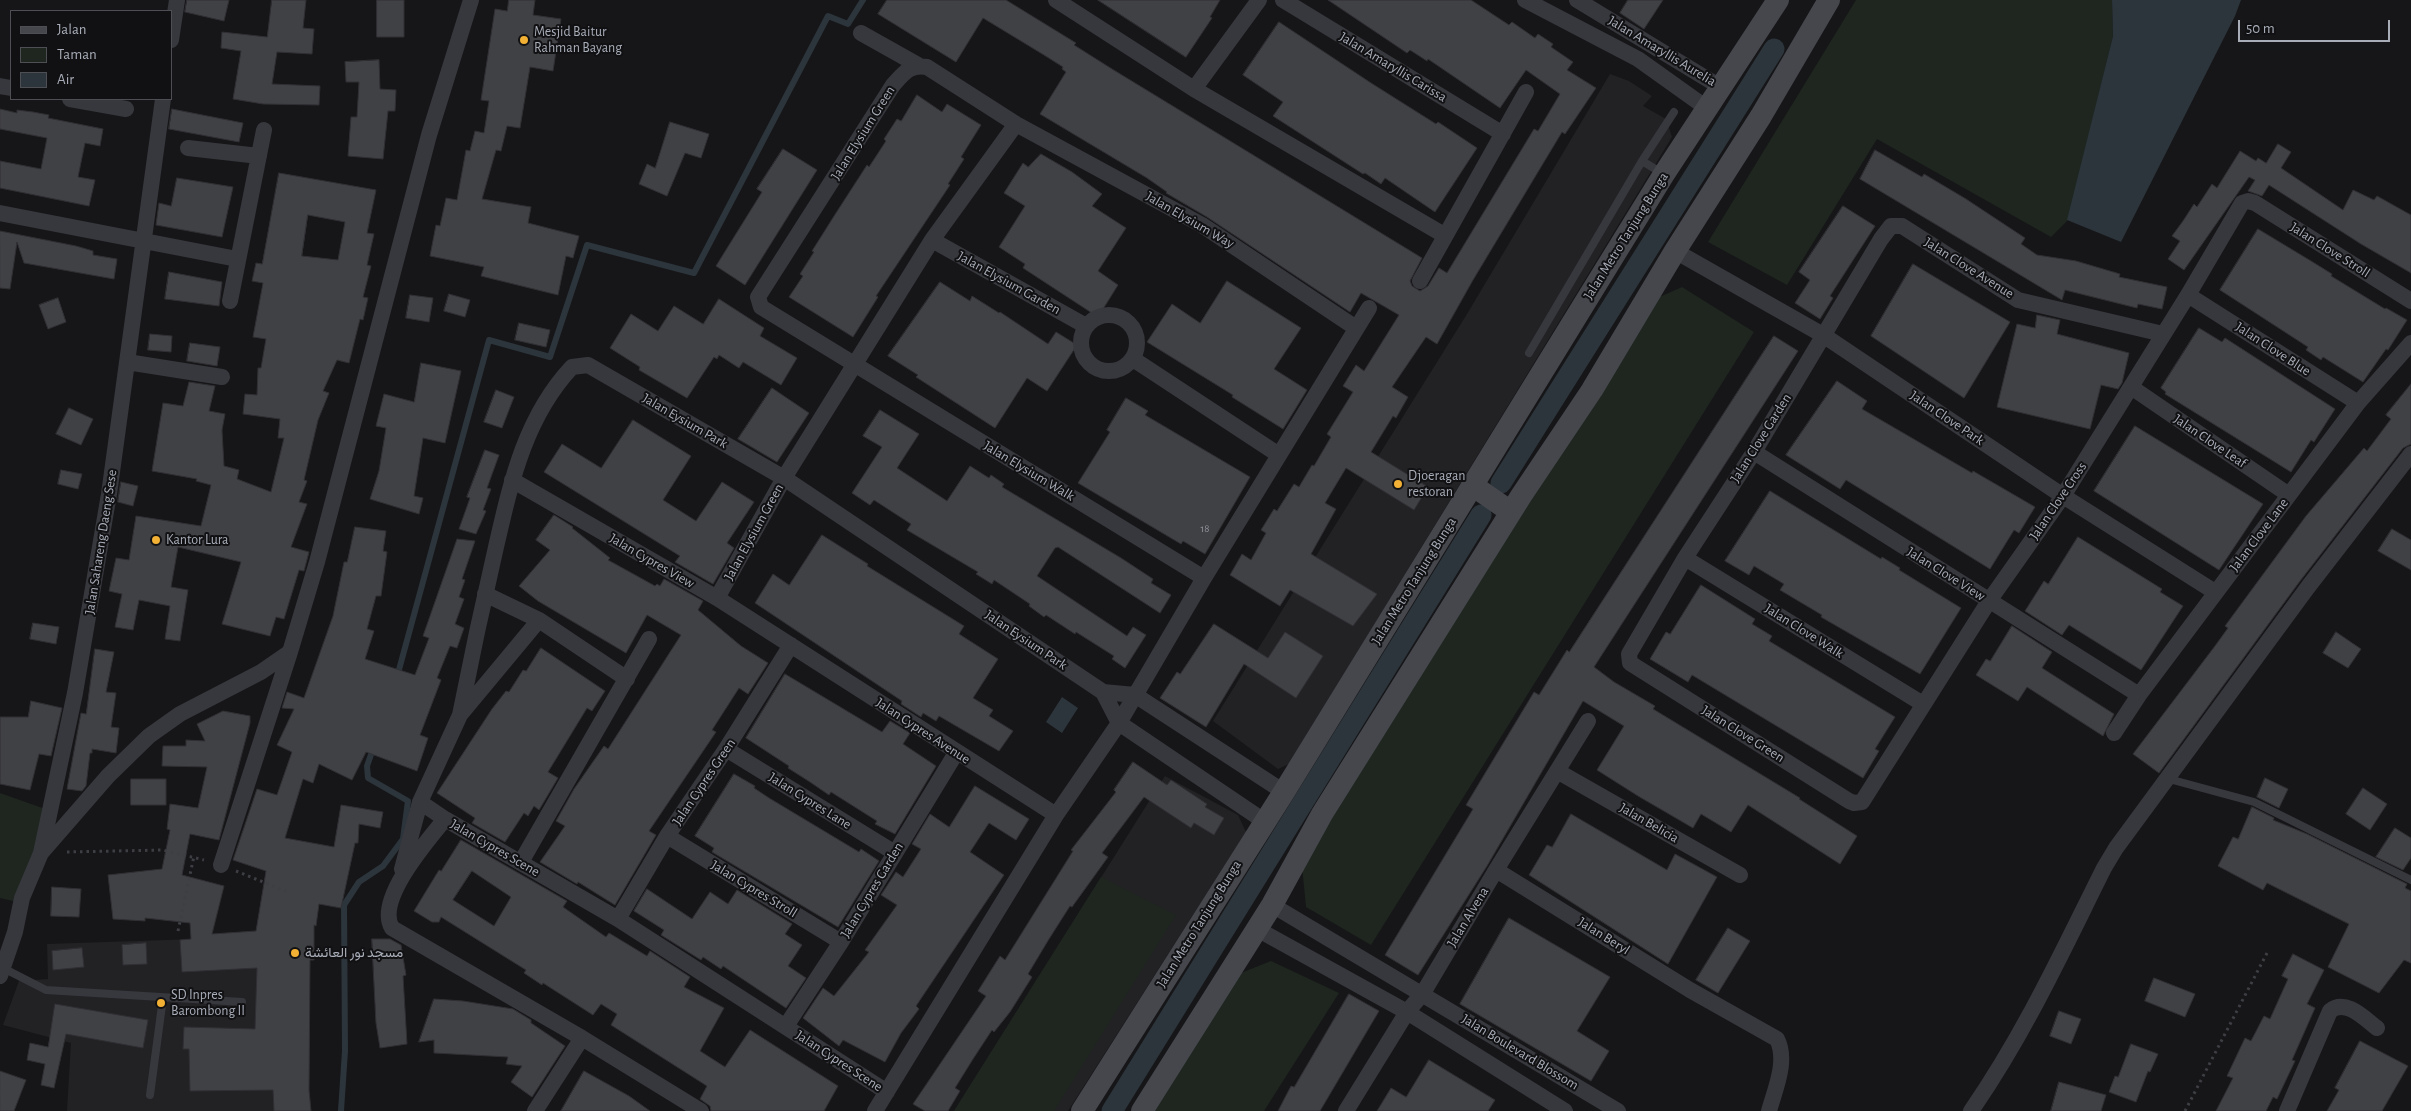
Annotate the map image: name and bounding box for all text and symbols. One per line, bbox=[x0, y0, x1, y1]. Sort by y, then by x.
legend bbox=[10, 10, 172, 100]
scale bar bbox=[2241, 10, 2394, 42]
street label: Jalan Amaryllis Aurelia bbox=[1605, 12, 1719, 90]
text: 50 m bbox=[2246, 21, 2275, 36]
text: Jalan bbox=[57, 22, 87, 37]
place label: Mesjid Baitur Rahman Bayang bbox=[534, 24, 622, 56]
street label: Jalan Amaryllis Carissa bbox=[1336, 28, 1450, 106]
marker: Mesjid Baitur Rahman Bayang bbox=[518, 34, 530, 46]
text: Taman bbox=[57, 47, 97, 62]
text: Air bbox=[57, 72, 74, 87]
street label: Jalan Elysium Green bbox=[827, 83, 899, 183]
street label: Jalan Metro Tanjung Bunga bbox=[1580, 169, 1672, 303]
street label: Jalan Elysium Way bbox=[1143, 188, 1237, 252]
street label: Jalan Clove Stroll bbox=[2287, 219, 2373, 281]
street label: Jalan Clove Avenue bbox=[1921, 234, 2017, 302]
street label: Jalan Elysium Garden bbox=[955, 248, 1063, 318]
street label: Jalan Clove Blue bbox=[2232, 318, 2314, 380]
street label: Jalan Clove Park bbox=[1907, 387, 1987, 449]
street label: Jalan Eysium Park bbox=[639, 390, 731, 452]
street label: Jalan Clove Garden bbox=[1727, 390, 1795, 486]
street label: Jalan Clove Leaf bbox=[2170, 410, 2250, 472]
street label: Jalan Elysium Walk bbox=[980, 437, 1078, 505]
street label: Jalan Clove Cross bbox=[2026, 459, 2090, 543]
street label: Jalan Sahareng Daeng Sese bbox=[81, 468, 121, 616]
place label: Djoeragan restoran bbox=[1408, 468, 1466, 501]
marker: Djoeragan restoran bbox=[1392, 478, 1404, 490]
street label: Jalan Elysium Green bbox=[721, 481, 787, 583]
street label: Jalan Clove Lane bbox=[2226, 495, 2292, 575]
street label: Jalan Metro Tanjung Bunga bbox=[1368, 514, 1460, 648]
house number: 18 bbox=[1201, 522, 1209, 536]
street label: Jalan Cypres View bbox=[606, 530, 698, 592]
place label: Kantor Lura bbox=[166, 532, 229, 548]
marker: Kantor Lura bbox=[150, 534, 162, 546]
street label: Jalan Clove View bbox=[1904, 543, 1988, 605]
street label: Jalan Clove Walk bbox=[1761, 600, 1847, 662]
street label: Jalan Eysium Park bbox=[982, 606, 1070, 674]
street label: Jalan Cypres Avenue bbox=[873, 694, 973, 768]
street label: Jalan Clove Green bbox=[1698, 702, 1788, 766]
street label: Jalan Cypres Green bbox=[669, 735, 739, 829]
street label: Jalan Cypres Lane bbox=[766, 769, 854, 833]
street label: Jalan Belicia bbox=[1616, 799, 1682, 847]
street label: Jalan Cypres Scene bbox=[447, 816, 543, 880]
street label: Jalan Cypres Garden bbox=[837, 839, 907, 941]
street label: Jalan Cypres Stroll bbox=[708, 857, 800, 921]
street label: Jalan Metro Tanjung Bunga bbox=[1153, 857, 1245, 991]
street label: Jalan Alvena bbox=[1443, 884, 1493, 950]
street label: Jalan Beryl bbox=[1575, 914, 1633, 958]
place label: مسجد نور العائشة bbox=[305, 945, 403, 961]
marker: مسجد نور العائشة bbox=[289, 947, 301, 959]
place label: SD Inpres Barombong II bbox=[171, 987, 245, 1020]
marker: SD Inpres Barombong II bbox=[155, 997, 167, 1009]
street label: Jalan Boulevard Blossom bbox=[1459, 1010, 1581, 1094]
street label: Jalan Cypres Scene bbox=[792, 1027, 886, 1095]

